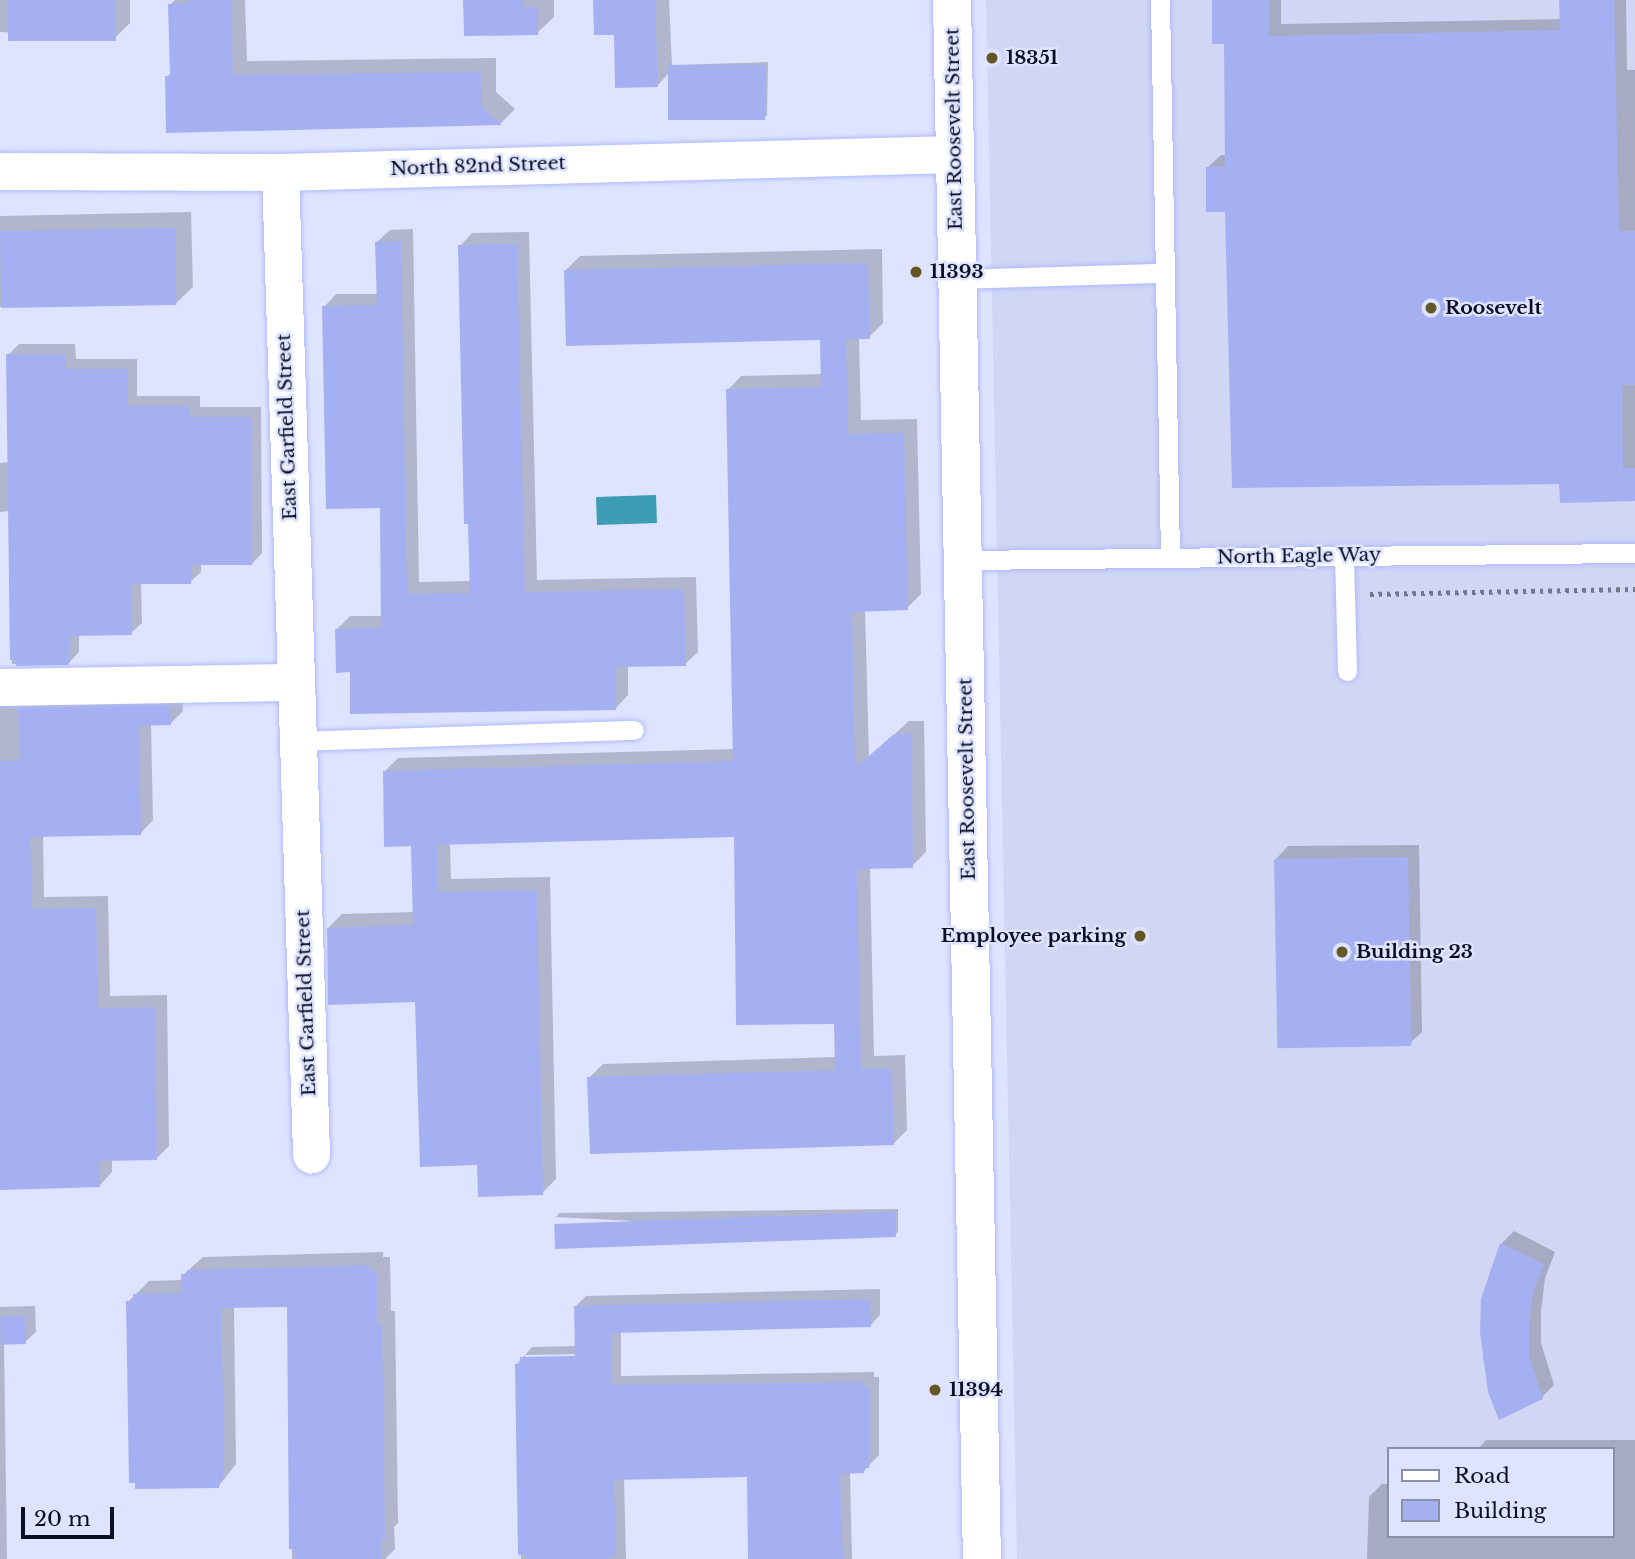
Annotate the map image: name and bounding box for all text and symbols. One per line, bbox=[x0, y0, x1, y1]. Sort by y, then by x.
street label: East Roosevelt Street bbox=[941, 28, 967, 230]
place label: 18351 bbox=[1006, 47, 1058, 69]
marker: 18351 bbox=[984, 50, 1000, 66]
street label: North 82nd Street bbox=[390, 152, 566, 180]
place label: 11393 bbox=[930, 261, 984, 283]
marker: 11393 bbox=[908, 264, 924, 280]
place label: Roosevelt bbox=[1445, 297, 1542, 319]
marker: Roosevelt bbox=[1423, 300, 1439, 316]
street label: East Garfield Street bbox=[272, 333, 302, 521]
street label: North Eagle Way bbox=[1216, 543, 1382, 569]
street label: East Roosevelt Street bbox=[954, 678, 980, 880]
street label: East Garfield Street bbox=[291, 909, 321, 1097]
place label: Employee parking bbox=[941, 925, 1126, 947]
marker: Employee parking bbox=[1132, 928, 1148, 944]
place label: Building 23 bbox=[1356, 941, 1473, 963]
marker: Building 23 bbox=[1334, 944, 1350, 960]
place label: 11394 bbox=[949, 1379, 1003, 1401]
marker: 11394 bbox=[927, 1382, 943, 1398]
legend bbox=[1386, 1447, 1614, 1538]
text: Road bbox=[1454, 1463, 1510, 1489]
scale bar bbox=[24, 1492, 117, 1536]
text: Building bbox=[1454, 1498, 1546, 1524]
text: 20 m bbox=[34, 1506, 91, 1532]

